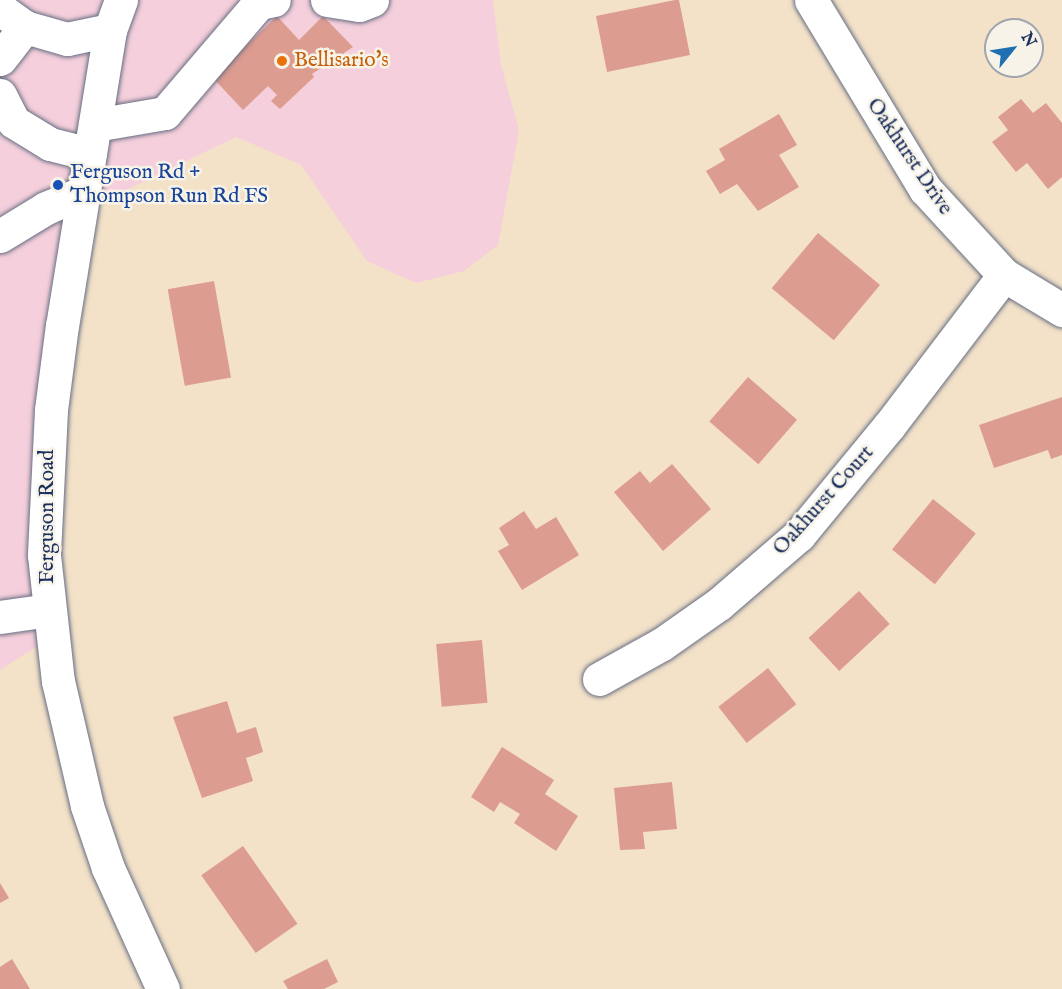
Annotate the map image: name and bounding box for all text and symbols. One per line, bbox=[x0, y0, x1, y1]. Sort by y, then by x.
north arrow bbox=[984, 18, 1044, 78]
text: N bbox=[1016, 29, 1040, 51]
place label: Bellisario's bbox=[294, 48, 389, 74]
marker: Bellisario's bbox=[275, 54, 289, 68]
street label: Oakhurst Drive bbox=[861, 94, 957, 220]
place label: Ferguson Rd + Thompson Run Rd FS bbox=[70, 160, 268, 210]
marker: Ferguson Rd + Thompson Run Rd FS bbox=[51, 178, 65, 192]
street label: Oakhurst Court bbox=[768, 441, 880, 561]
street label: Ferguson Road bbox=[35, 450, 61, 584]

